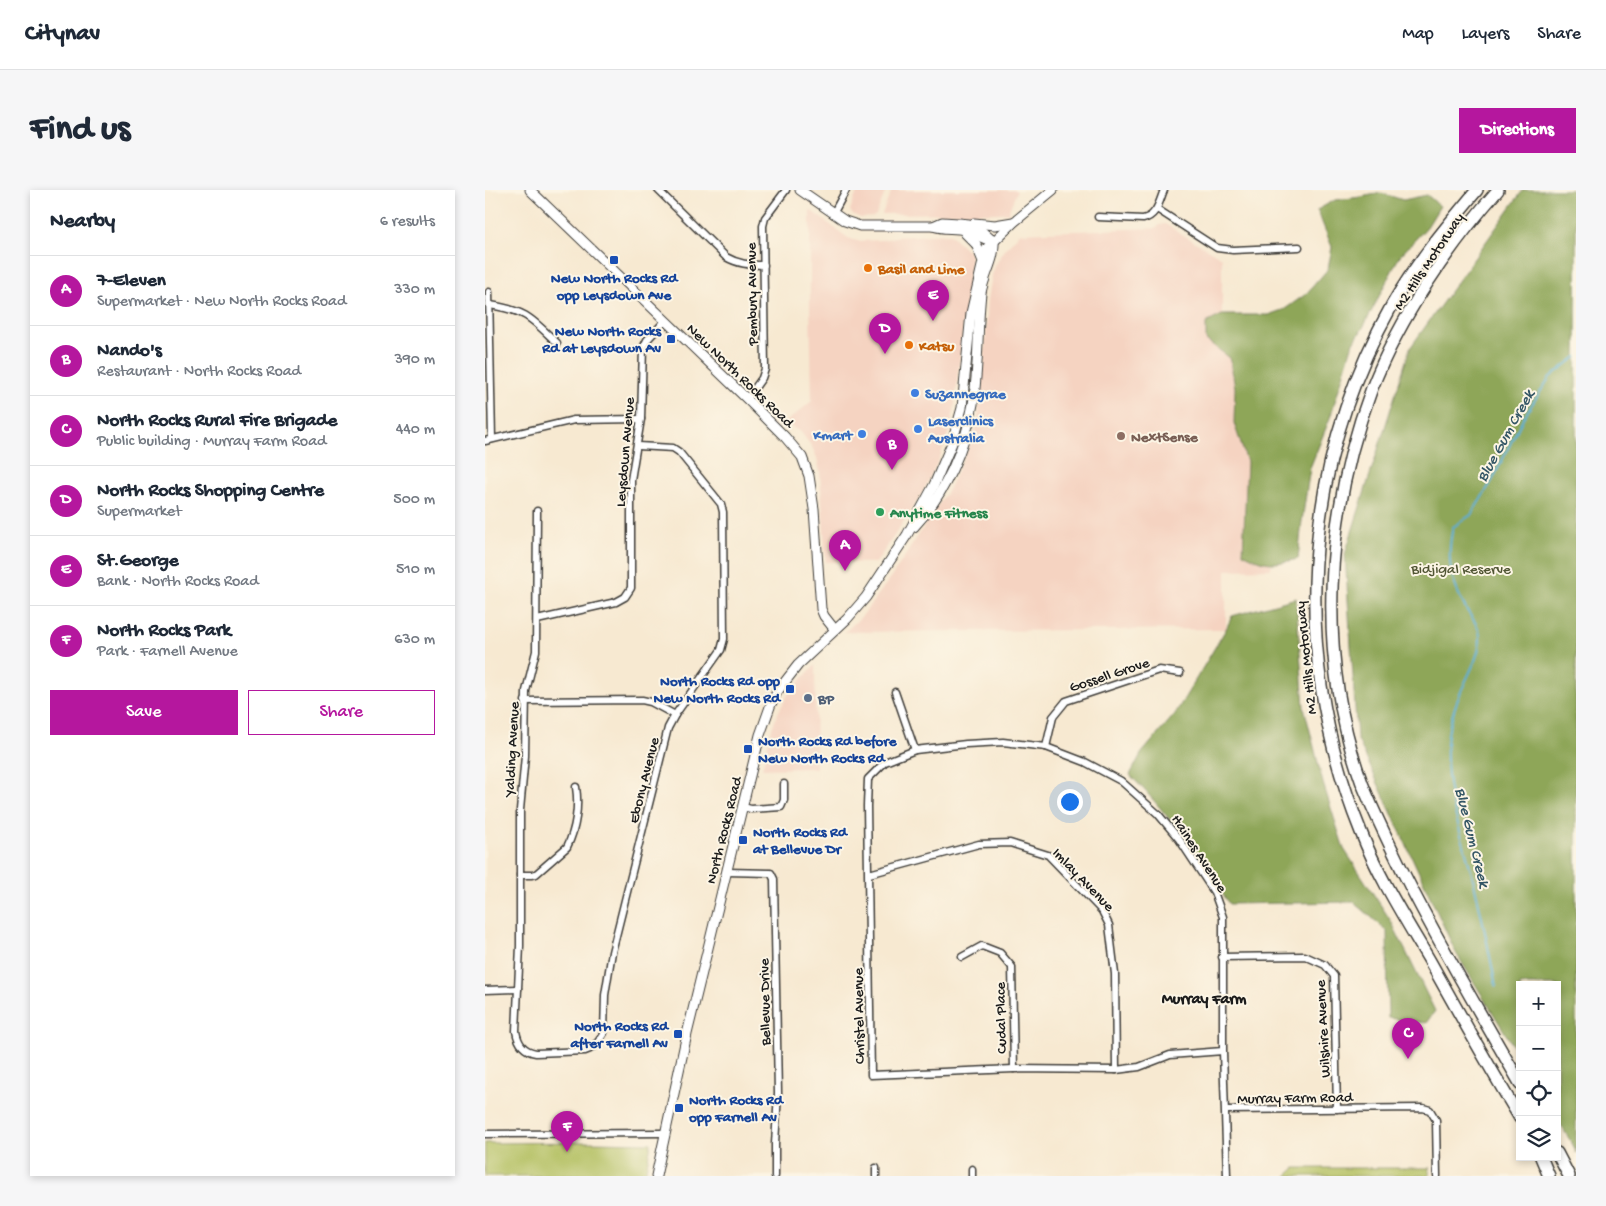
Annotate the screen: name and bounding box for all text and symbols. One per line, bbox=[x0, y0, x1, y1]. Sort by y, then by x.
text: Citynav bbox=[25, 20, 100, 49]
text: Map bbox=[1402, 24, 1434, 45]
text: Layers bbox=[1462, 24, 1509, 45]
text: Share bbox=[1537, 24, 1581, 45]
button: Directions bbox=[1459, 108, 1576, 153]
text: Find us bbox=[30, 110, 130, 151]
text: Nearby bbox=[50, 210, 115, 235]
street label: M2 Hills Motorway bbox=[1390, 210, 1469, 314]
text: 6 results bbox=[380, 213, 435, 232]
street label: Pembury Avenue bbox=[743, 242, 763, 347]
marker: New North Rocks Rd opp Leysdown Ave bbox=[608, 254, 620, 266]
place label: Basil and Lime bbox=[877, 261, 966, 279]
marker: Basil and Lime bbox=[862, 262, 874, 274]
text: 7-Eleven bbox=[97, 270, 166, 293]
place label: New North Rocks Rd opp Leysdown Ave bbox=[551, 270, 679, 305]
pin: E bbox=[917, 280, 949, 321]
text: A bbox=[61, 281, 71, 300]
text: 330 m bbox=[394, 281, 435, 300]
text: Supermarket · New North Rocks Road bbox=[97, 293, 346, 312]
pin: D bbox=[869, 313, 901, 354]
street label: New North Rocks Road bbox=[682, 320, 798, 433]
place label: New North Rocks Rd at Leysdown Av bbox=[541, 323, 662, 358]
marker: New North Rocks Rd at Leysdown Av bbox=[665, 333, 677, 345]
place label: Katsu bbox=[918, 338, 955, 356]
marker: Katsu bbox=[903, 339, 915, 351]
text: Nando's bbox=[97, 340, 162, 363]
text: B bbox=[62, 351, 70, 370]
text: 390 m bbox=[394, 351, 435, 370]
text: Restaurant · North Rocks Road bbox=[97, 363, 301, 382]
place label: Suzannegrae bbox=[925, 386, 1007, 404]
water label: Blue Gum Creek bbox=[1474, 386, 1541, 486]
marker: Suzannegrae bbox=[909, 387, 921, 399]
street label: Leysdown Avenue bbox=[612, 396, 640, 508]
text: North Rocks Rural Fire Brigade bbox=[97, 410, 337, 433]
place label: Laserclinics Australia bbox=[927, 413, 995, 448]
text: C bbox=[62, 421, 70, 440]
text: 440 m bbox=[396, 421, 435, 440]
marker: Laserclinics Australia bbox=[912, 423, 924, 435]
place label: Kmart bbox=[812, 427, 854, 445]
marker: Kmart bbox=[856, 428, 868, 440]
pin: B bbox=[876, 429, 908, 470]
place label: NextSense bbox=[1131, 429, 1199, 447]
marker: NextSense bbox=[1115, 430, 1127, 442]
text: Public building · Murray Farm Road bbox=[97, 433, 326, 452]
text: North Rocks Shopping Centre bbox=[97, 480, 324, 503]
text: D bbox=[61, 491, 71, 510]
text: 500 m bbox=[393, 491, 435, 510]
text: Supermarket bbox=[97, 503, 182, 522]
place label: Anytime Fitness bbox=[889, 505, 989, 523]
marker: Anytime Fitness bbox=[874, 506, 886, 518]
pin: A bbox=[829, 530, 861, 571]
text: St.George bbox=[97, 550, 179, 573]
text: E bbox=[61, 561, 71, 580]
text: 510 m bbox=[396, 561, 435, 580]
park label: Bidjigal Reserve bbox=[1410, 561, 1511, 579]
text: Bank · North Rocks Road bbox=[97, 573, 259, 592]
street label: M2 Hills Motorway bbox=[1292, 600, 1322, 715]
text: North Rocks Park bbox=[97, 620, 231, 643]
text: F bbox=[62, 631, 70, 650]
text: 630 m bbox=[394, 631, 435, 650]
text: Park · Farnell Avenue bbox=[97, 643, 238, 662]
street label: Gossell Grove bbox=[1067, 654, 1152, 697]
place label: North Rocks Rd opp New North Rocks Rd bbox=[654, 673, 782, 708]
marker: North Rocks Rd opp New North Rocks Rd bbox=[784, 683, 796, 695]
button: Save bbox=[50, 690, 238, 735]
button: Share bbox=[248, 690, 435, 735]
place label: BP bbox=[817, 691, 835, 709]
marker: BP bbox=[802, 692, 814, 704]
street label: Yalding Avenue bbox=[501, 701, 524, 799]
place label: North Rocks Rd before New North Rocks Rd bbox=[758, 733, 898, 768]
street label: Ebony Avenue bbox=[626, 735, 664, 825]
marker: North Rocks Rd before New North Rocks Rd bbox=[742, 743, 754, 755]
street label: North Rocks Road bbox=[703, 774, 747, 886]
water label: Blue Gum Creek bbox=[1449, 786, 1493, 891]
your location bbox=[1057, 789, 1083, 815]
street label: Haines Avenue bbox=[1166, 812, 1230, 897]
place label: North Rocks Rd at Bellevue Dr bbox=[752, 824, 849, 859]
marker: North Rocks Rd at Bellevue Dr bbox=[737, 834, 749, 846]
street label: Imlay Avenue bbox=[1048, 845, 1118, 916]
street label: Bellevue Drive bbox=[756, 958, 776, 1047]
street label: Christel Avenue bbox=[850, 968, 870, 1064]
street label: Wilshire Avenue bbox=[1312, 979, 1336, 1078]
map controls bbox=[1516, 981, 1561, 1161]
button: + bbox=[1516, 981, 1561, 1026]
street label: Cudal Place bbox=[992, 982, 1012, 1054]
district label: Murray Farm bbox=[1162, 991, 1247, 1010]
place label: North Rocks Rd after Farnell Av bbox=[570, 1018, 670, 1053]
pin: C bbox=[1392, 1018, 1424, 1059]
button: − bbox=[1516, 1026, 1561, 1071]
marker: North Rocks Rd after Farnell Av bbox=[672, 1028, 684, 1040]
button: locate bbox=[1516, 1071, 1561, 1116]
street label: Murray Farm Road bbox=[1237, 1089, 1354, 1109]
place label: North Rocks Rd opp Farnell Av bbox=[688, 1092, 785, 1127]
marker: North Rocks Rd opp Farnell Av bbox=[673, 1102, 685, 1114]
pin: F bbox=[551, 1111, 583, 1152]
button: layers bbox=[1516, 1116, 1561, 1161]

